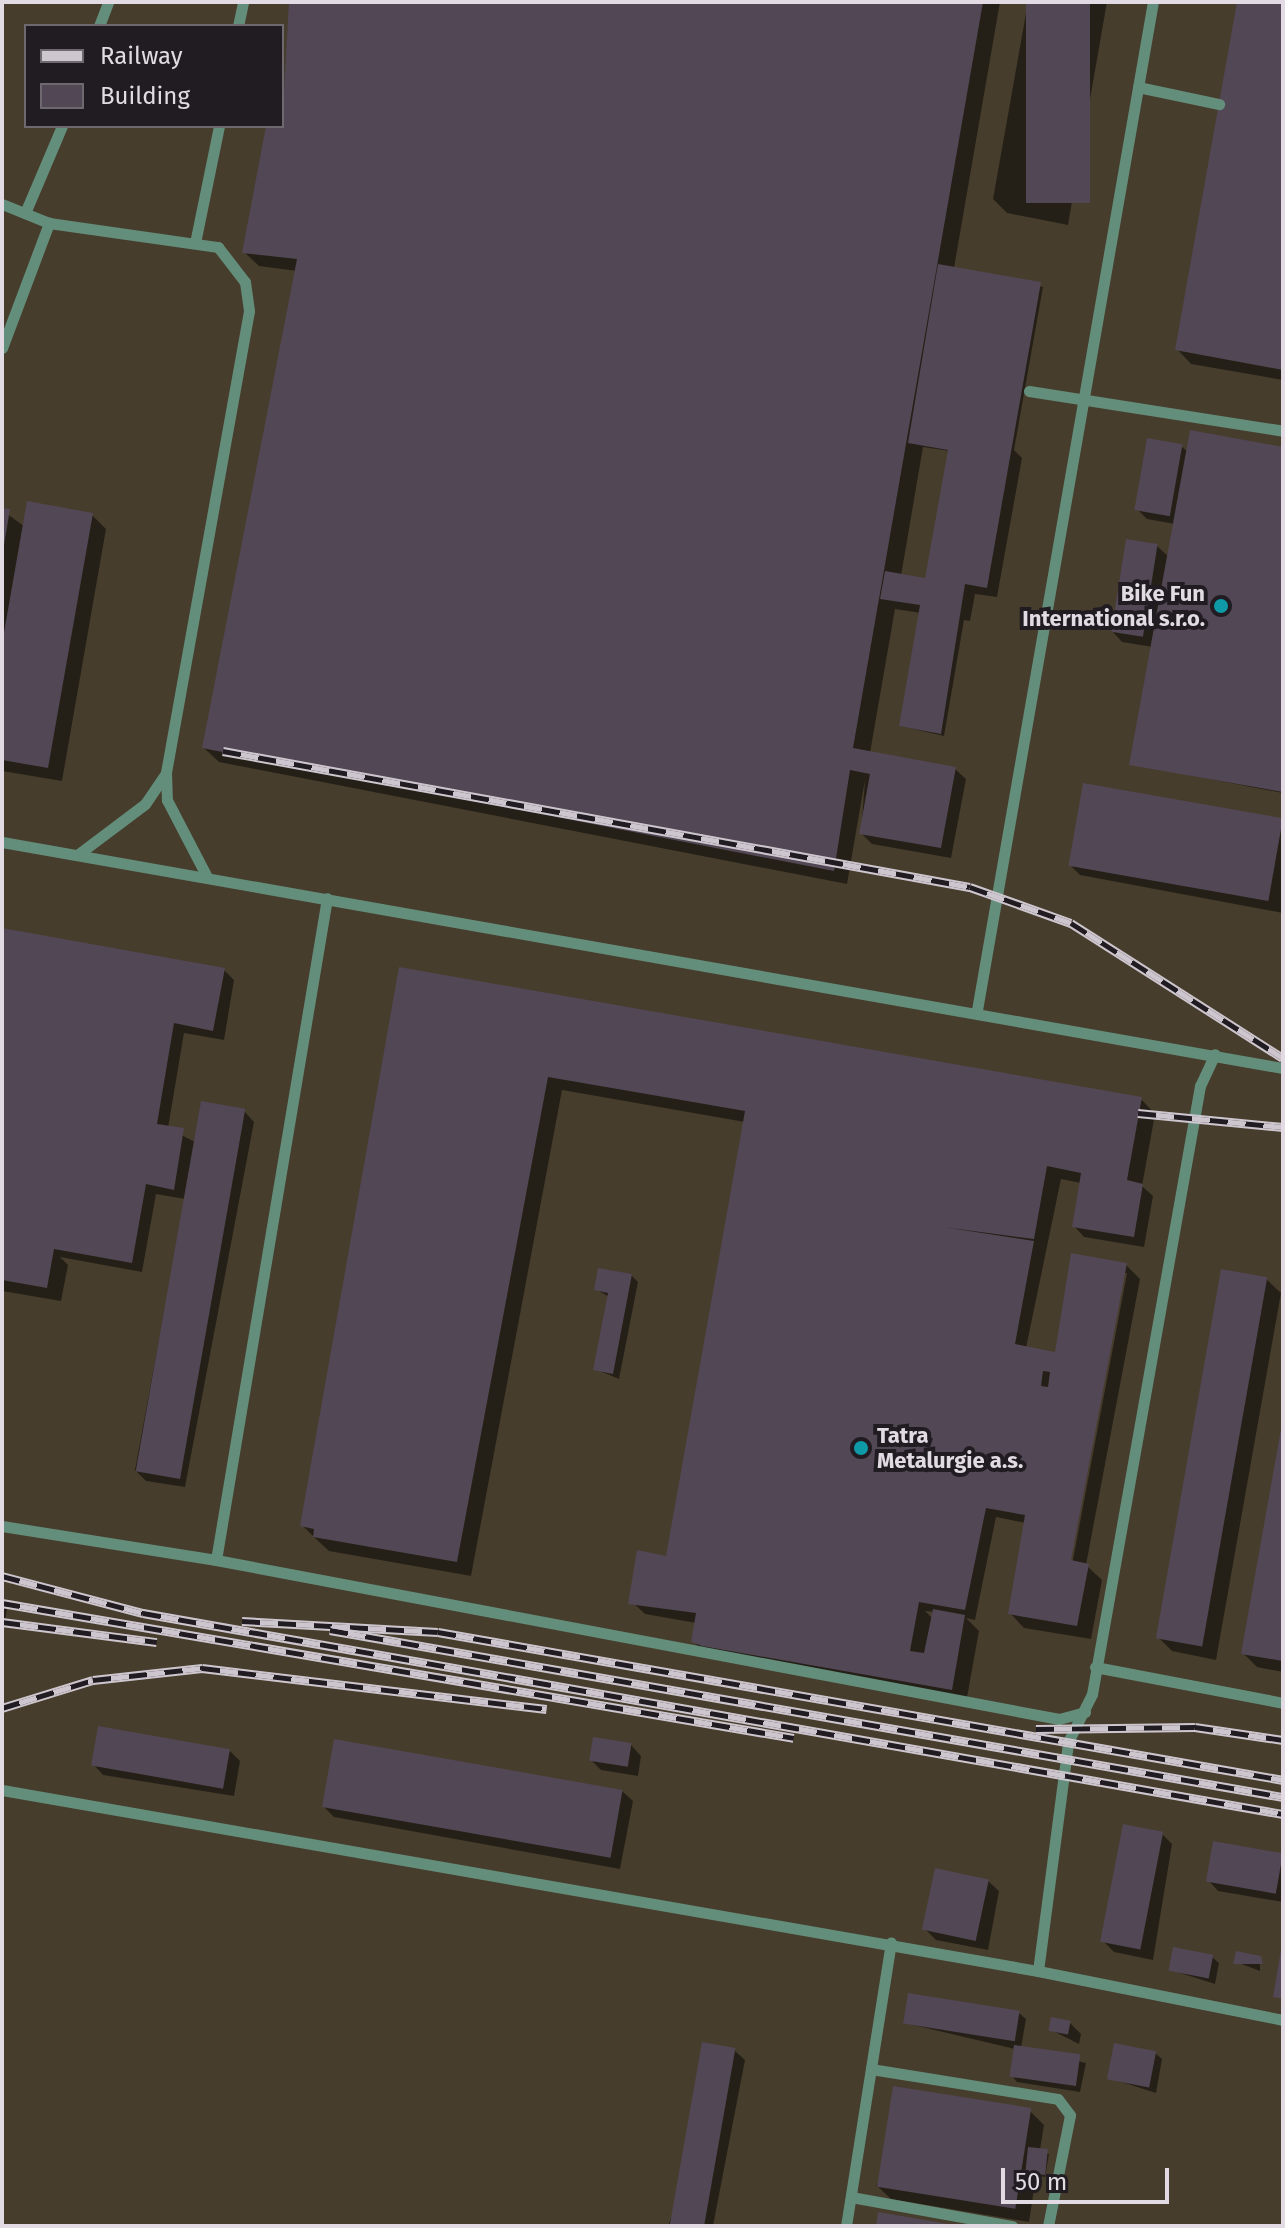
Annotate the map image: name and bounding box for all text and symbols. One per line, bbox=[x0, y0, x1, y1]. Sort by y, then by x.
legend bbox=[24, 24, 284, 128]
text: Railway bbox=[100, 42, 183, 70]
text: Building bbox=[100, 82, 190, 110]
place label: Bike Fun International s.r.o. bbox=[1022, 580, 1205, 632]
marker: Bike Fun International s.r.o. bbox=[1212, 597, 1230, 615]
place label: Tatra Metalurgie a.s. bbox=[877, 1422, 1023, 1474]
marker: Tatra Metalurgie a.s. bbox=[852, 1439, 870, 1457]
scale bar bbox=[1005, 2152, 1173, 2202]
text: 50 m bbox=[1015, 2168, 1067, 2196]

